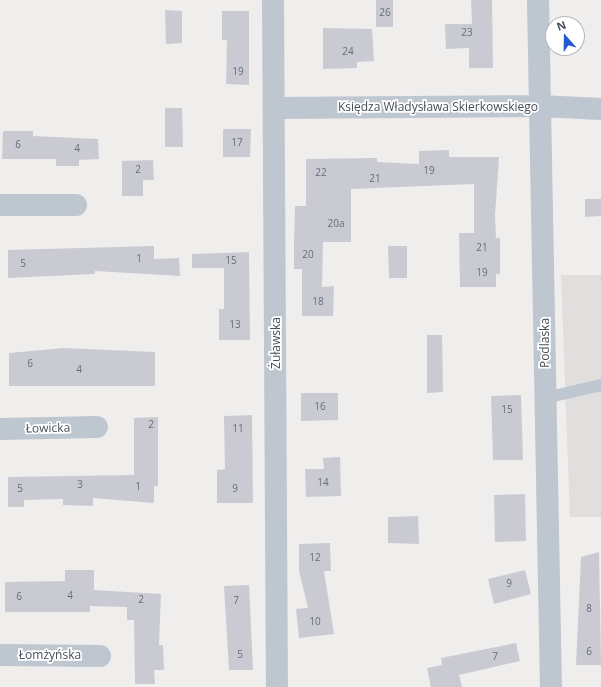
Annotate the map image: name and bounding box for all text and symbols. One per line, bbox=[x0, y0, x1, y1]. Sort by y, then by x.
house number: 26 bbox=[379, 7, 391, 19]
north arrow bbox=[545, 16, 585, 56]
text: N bbox=[554, 17, 568, 34]
house number: 23 bbox=[461, 27, 473, 39]
house number: 24 bbox=[342, 46, 354, 58]
house number: 19 bbox=[232, 66, 244, 78]
street label: Księdza Władysława Skierkowskiego bbox=[338, 100, 538, 114]
house number: 17 bbox=[231, 137, 243, 149]
house number: 6 bbox=[15, 139, 21, 151]
house number: 4 bbox=[74, 143, 80, 155]
house number: 2 bbox=[135, 164, 141, 176]
house number: 19 bbox=[423, 165, 435, 177]
house number: 22 bbox=[315, 167, 327, 179]
house number: 21 bbox=[369, 173, 381, 185]
house number: 20a bbox=[328, 218, 344, 230]
house number: 21 bbox=[476, 242, 488, 254]
house number: 20 bbox=[302, 249, 314, 261]
house number: 1 bbox=[136, 253, 142, 265]
house number: 15 bbox=[225, 255, 237, 267]
house number: 5 bbox=[20, 258, 26, 270]
house number: 19 bbox=[476, 267, 488, 279]
house number: 18 bbox=[312, 296, 324, 308]
street label: Żuławska bbox=[269, 317, 283, 369]
street label: Podlaska bbox=[538, 318, 552, 368]
house number: 13 bbox=[229, 319, 241, 331]
house number: 6 bbox=[27, 358, 33, 370]
house number: 4 bbox=[76, 364, 82, 376]
house number: 16 bbox=[314, 401, 326, 413]
house number: 15 bbox=[501, 404, 513, 416]
house number: 2 bbox=[148, 419, 154, 431]
street label: Łowicka bbox=[26, 420, 70, 436]
house number: 11 bbox=[232, 423, 244, 435]
house number: 14 bbox=[317, 477, 329, 489]
house number: 3 bbox=[77, 479, 83, 491]
house number: 1 bbox=[135, 481, 141, 493]
house number: 5 bbox=[17, 483, 23, 495]
house number: 9 bbox=[232, 483, 238, 495]
house number: 12 bbox=[309, 552, 321, 564]
house number: 9 bbox=[506, 578, 512, 590]
house number: 4 bbox=[67, 590, 73, 602]
house number: 6 bbox=[16, 591, 22, 603]
house number: 2 bbox=[138, 594, 144, 606]
house number: 7 bbox=[233, 595, 239, 607]
house number: 8 bbox=[586, 603, 592, 615]
house number: 10 bbox=[309, 616, 321, 628]
house number: 6 bbox=[586, 646, 592, 658]
street label: Łomżyńska bbox=[19, 648, 81, 662]
house number: 5 bbox=[237, 649, 243, 661]
house number: 7 bbox=[492, 651, 498, 663]

